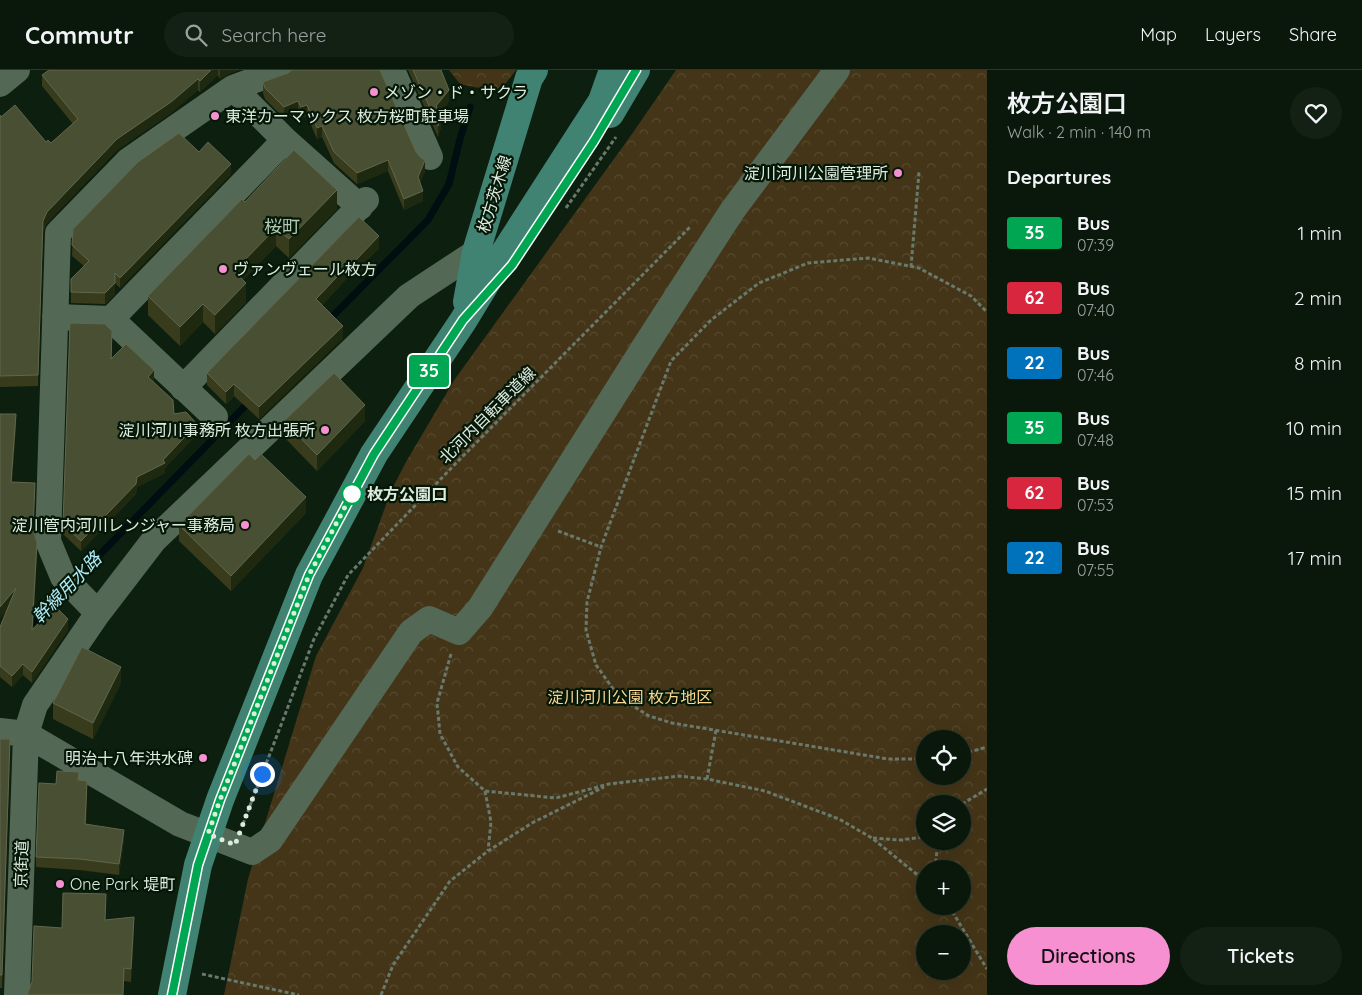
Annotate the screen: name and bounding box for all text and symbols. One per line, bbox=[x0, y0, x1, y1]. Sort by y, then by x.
search box bbox=[164, 12, 514, 57]
text: Commutr bbox=[25, 20, 134, 50]
icon: search bbox=[182, 21, 210, 49]
text: Search here bbox=[222, 23, 327, 47]
text: Map bbox=[1140, 23, 1177, 46]
text: Layers bbox=[1205, 23, 1261, 46]
text: Share bbox=[1289, 23, 1337, 46]
place label: メゾン・ド・サクラ bbox=[384, 82, 528, 102]
marker: メゾン・ド・サクラ bbox=[368, 86, 380, 98]
button: heart bbox=[1290, 87, 1342, 139]
text: 枚方公園口 bbox=[1007, 88, 1127, 118]
place label: 東洋カーマックス 枚方桜町駐車場 bbox=[225, 106, 469, 126]
marker: 東洋カーマックス 枚方桜町駐車場 bbox=[209, 110, 221, 122]
text: Walk · 2 min · 140 m bbox=[1007, 122, 1151, 142]
street label: 枚方茨木線 bbox=[473, 153, 515, 235]
place label: 淀川河川公園管理所 bbox=[744, 163, 888, 183]
text: Departures bbox=[1007, 165, 1111, 189]
marker: 淀川河川公園管理所 bbox=[892, 167, 904, 179]
text: Bus bbox=[1077, 211, 1110, 235]
district label: 桜町 bbox=[264, 215, 300, 238]
text: 35 bbox=[1024, 221, 1045, 244]
text: 1 min bbox=[1297, 221, 1342, 245]
text: 07:39 bbox=[1077, 235, 1114, 255]
place label: ヴァンヴェール枚方 bbox=[233, 259, 377, 279]
marker: ヴァンヴェール枚方 bbox=[217, 263, 229, 275]
text: Bus bbox=[1077, 276, 1110, 300]
text: 62 bbox=[1024, 286, 1045, 309]
text: 2 min bbox=[1294, 286, 1342, 310]
text: 07:40 bbox=[1077, 300, 1115, 320]
text: Bus bbox=[1077, 341, 1110, 365]
text: 22 bbox=[1024, 351, 1045, 374]
text: 8 min bbox=[1294, 351, 1342, 375]
line badge: 35 bbox=[406, 355, 452, 387]
text: 35 bbox=[419, 359, 439, 382]
street label: 北河内自転車道線 bbox=[435, 363, 539, 467]
text: 07:46 bbox=[1077, 365, 1114, 385]
text: Bus bbox=[1077, 406, 1110, 430]
text: 35 bbox=[1024, 416, 1045, 439]
text: 10 min bbox=[1286, 416, 1342, 440]
place label: 淀川河川事務所 枚方出張所 bbox=[119, 420, 315, 440]
marker: 淀川河川事務所 枚方出張所 bbox=[319, 424, 331, 436]
text: 07:48 bbox=[1077, 430, 1114, 450]
text: Bus bbox=[1077, 471, 1110, 495]
text: 62 bbox=[1024, 481, 1045, 504]
text: 15 min bbox=[1287, 481, 1342, 505]
marker: 枚方公園口 bbox=[341, 483, 363, 505]
place label: 枚方公園口 bbox=[367, 484, 447, 504]
text: 07:53 bbox=[1077, 495, 1114, 515]
place label: 淀川管内河川レンジャー事務局 bbox=[12, 515, 235, 535]
marker: 淀川管内河川レンジャー事務局 bbox=[239, 519, 251, 531]
text: Bus bbox=[1077, 536, 1110, 560]
water label: 幹線用水路 bbox=[27, 546, 108, 628]
text: 22 bbox=[1024, 546, 1045, 569]
text: 17 min bbox=[1288, 546, 1342, 570]
text: 07:55 bbox=[1077, 560, 1114, 580]
park label: 淀川河川公園 枚方地区 bbox=[548, 687, 712, 707]
map controls bbox=[916, 730, 971, 980]
button: locate bbox=[916, 730, 971, 785]
place label: 明治十八年洪水碑 bbox=[65, 748, 193, 768]
marker: 明治十八年洪水碑 bbox=[197, 752, 209, 764]
your location bbox=[250, 762, 275, 787]
button: layers bbox=[916, 795, 971, 850]
street label: 京街道 bbox=[10, 840, 32, 888]
button: + bbox=[916, 860, 971, 915]
place label: One Park 堤町 bbox=[70, 874, 175, 894]
marker: One Park 堤町 bbox=[54, 878, 66, 890]
button: − bbox=[916, 925, 971, 980]
button: Directions bbox=[1007, 927, 1170, 985]
button: Tickets bbox=[1180, 927, 1342, 985]

